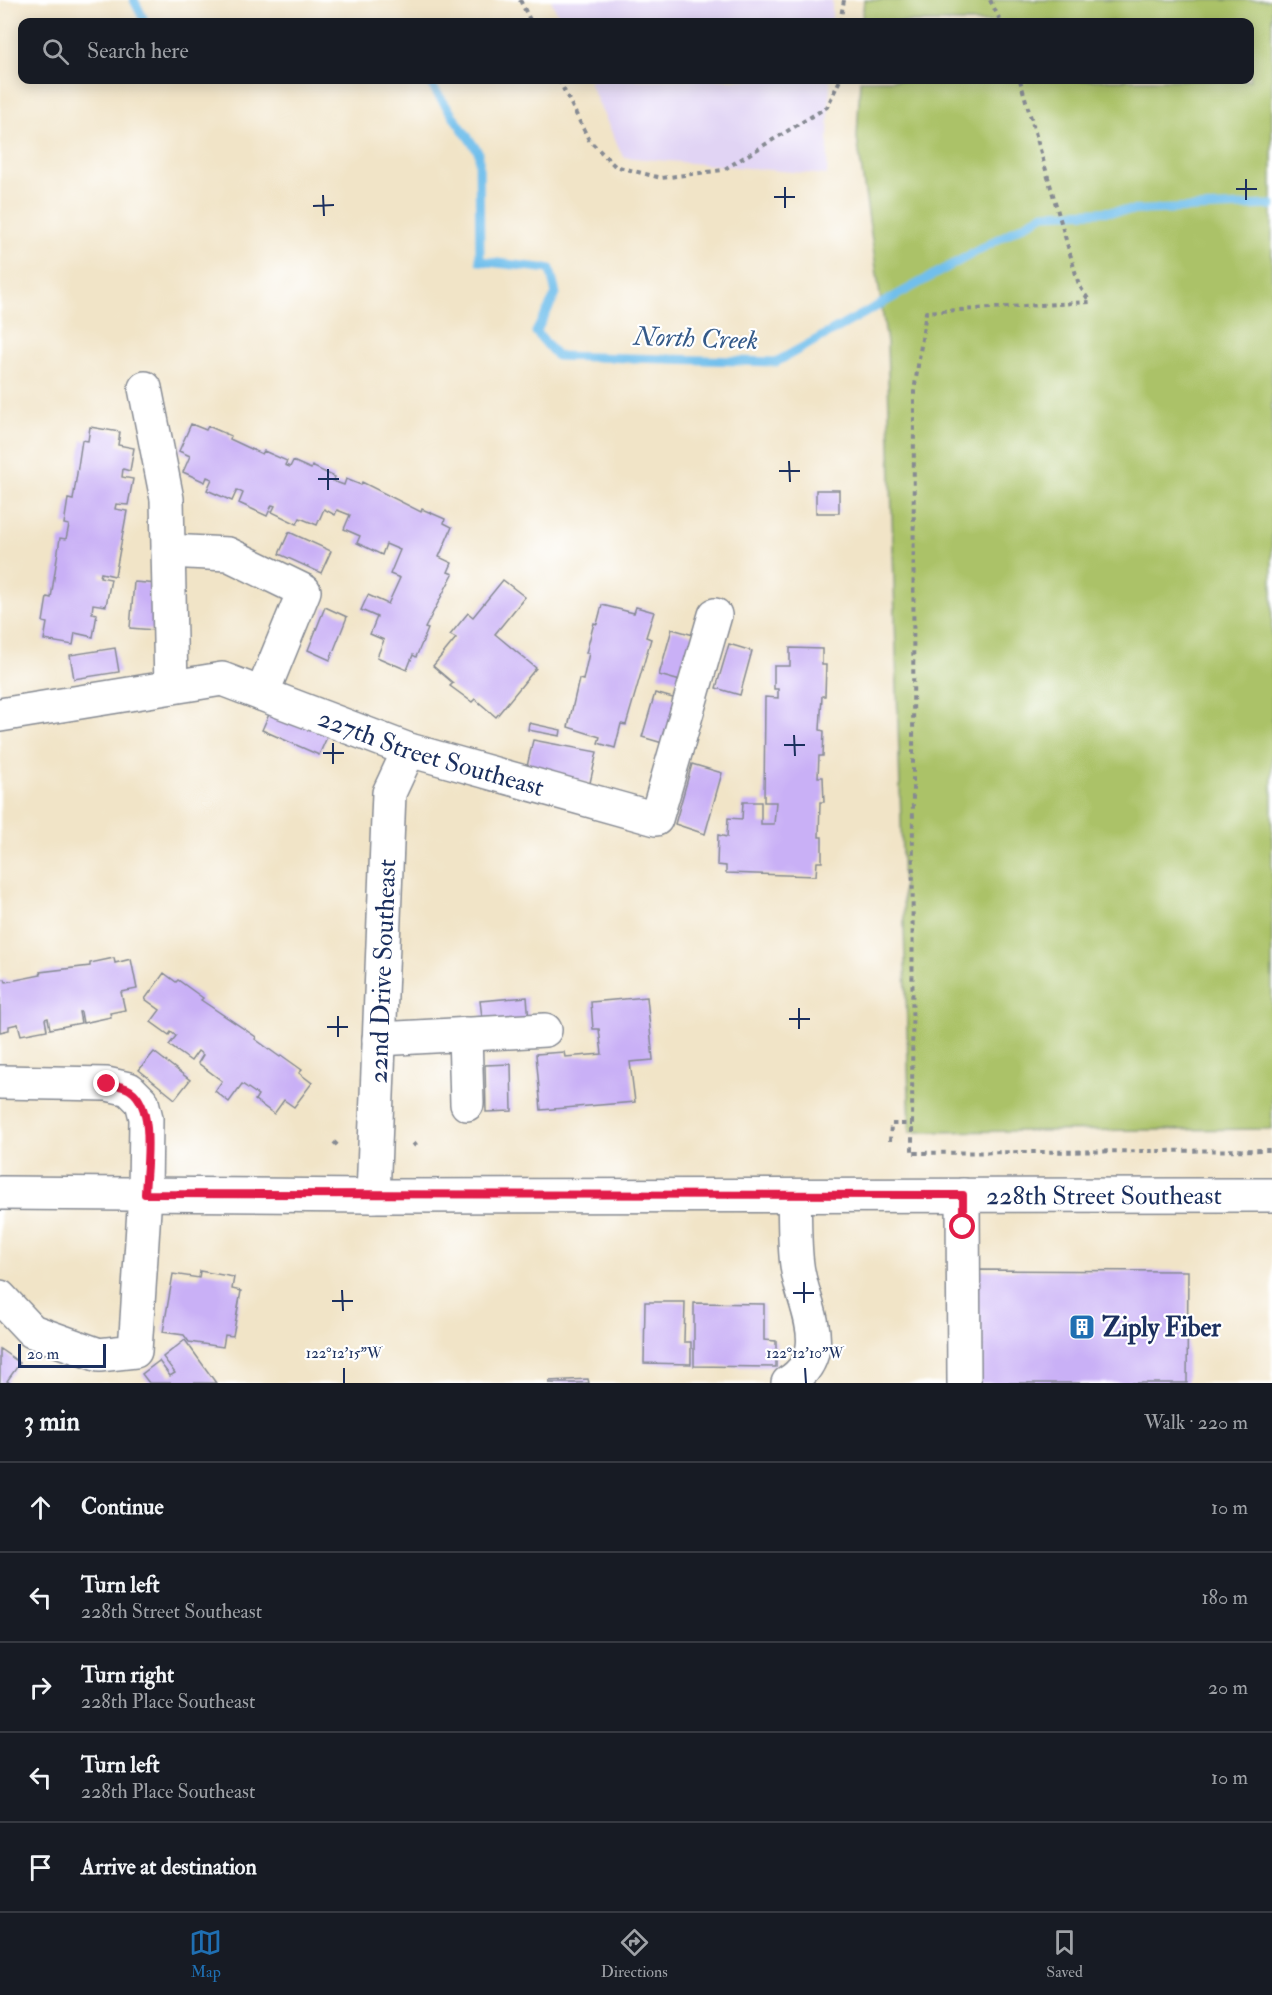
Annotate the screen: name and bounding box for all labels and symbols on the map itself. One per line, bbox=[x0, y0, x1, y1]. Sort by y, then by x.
water label: North Creek bbox=[631, 320, 759, 357]
street label: 227th Street Southeast bbox=[314, 702, 548, 804]
street label: 22nd Drive Southeast bbox=[362, 858, 403, 1084]
route end bbox=[93, 1070, 119, 1096]
street label: 228th Street Southeast bbox=[986, 1180, 1222, 1212]
route start bbox=[949, 1213, 975, 1239]
building icon: Ziply Fiber bbox=[1067, 1312, 1097, 1342]
place label: Ziply Fiber bbox=[1102, 1312, 1221, 1345]
scale bar bbox=[18, 1341, 106, 1368]
text: 122°12'15"W bbox=[306, 1344, 383, 1363]
text: 122°12'10"W bbox=[766, 1344, 844, 1363]

